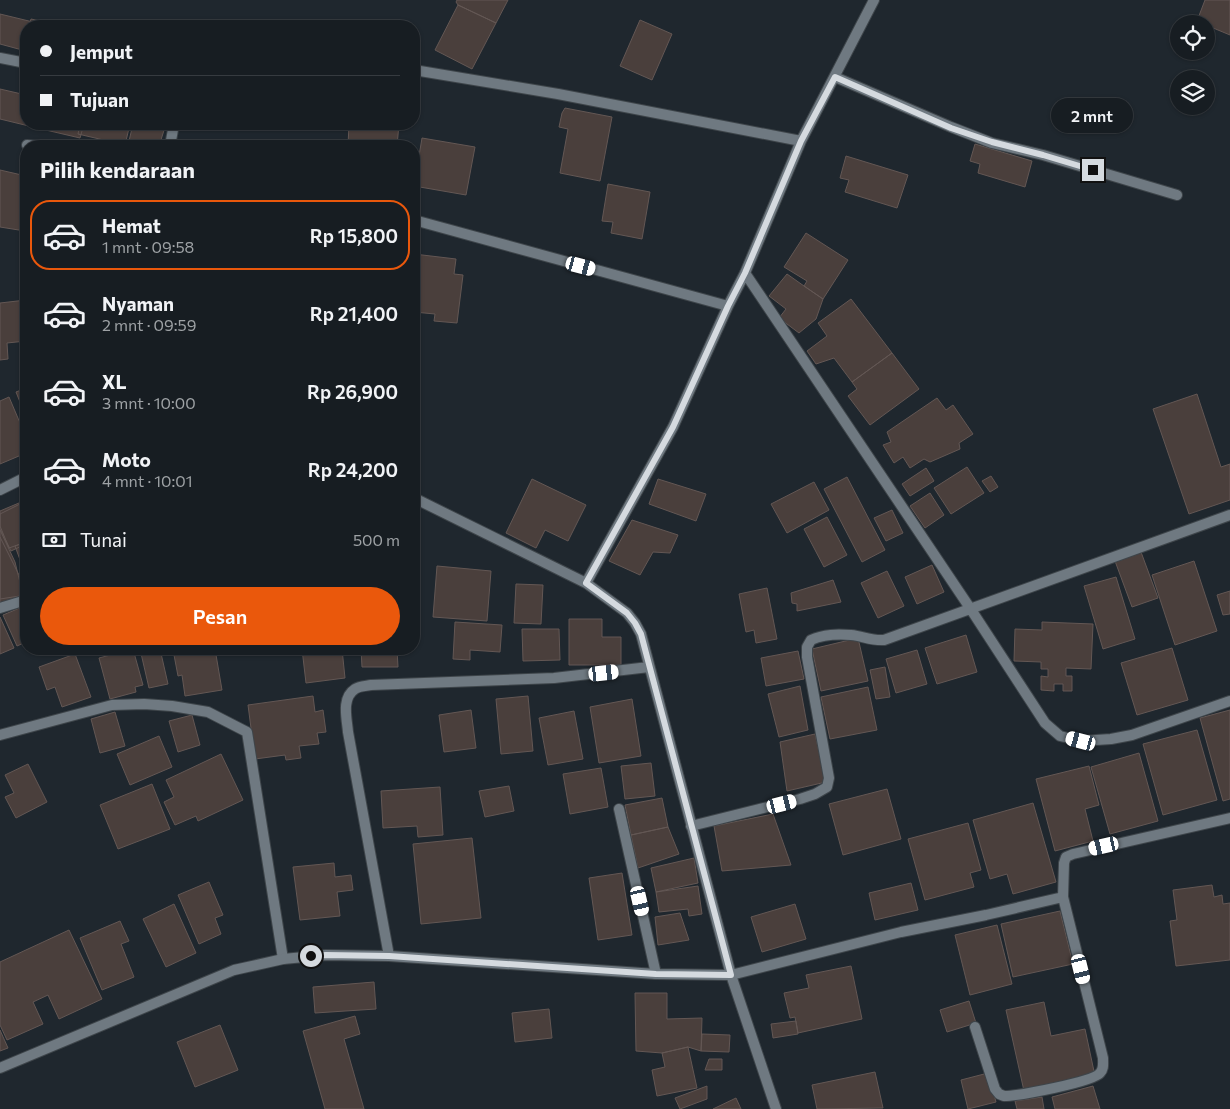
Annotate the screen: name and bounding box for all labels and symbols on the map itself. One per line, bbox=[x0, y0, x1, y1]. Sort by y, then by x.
callout: 2 mnt bbox=[1052, 98, 1134, 132]
route end bbox=[1082, 159, 1104, 181]
car bbox=[564, 255, 597, 277]
car bbox=[588, 664, 619, 682]
car bbox=[1064, 730, 1097, 752]
car bbox=[765, 793, 798, 815]
car bbox=[1087, 835, 1120, 857]
car bbox=[629, 885, 650, 917]
route start bbox=[300, 945, 322, 967]
car bbox=[1070, 953, 1091, 985]

